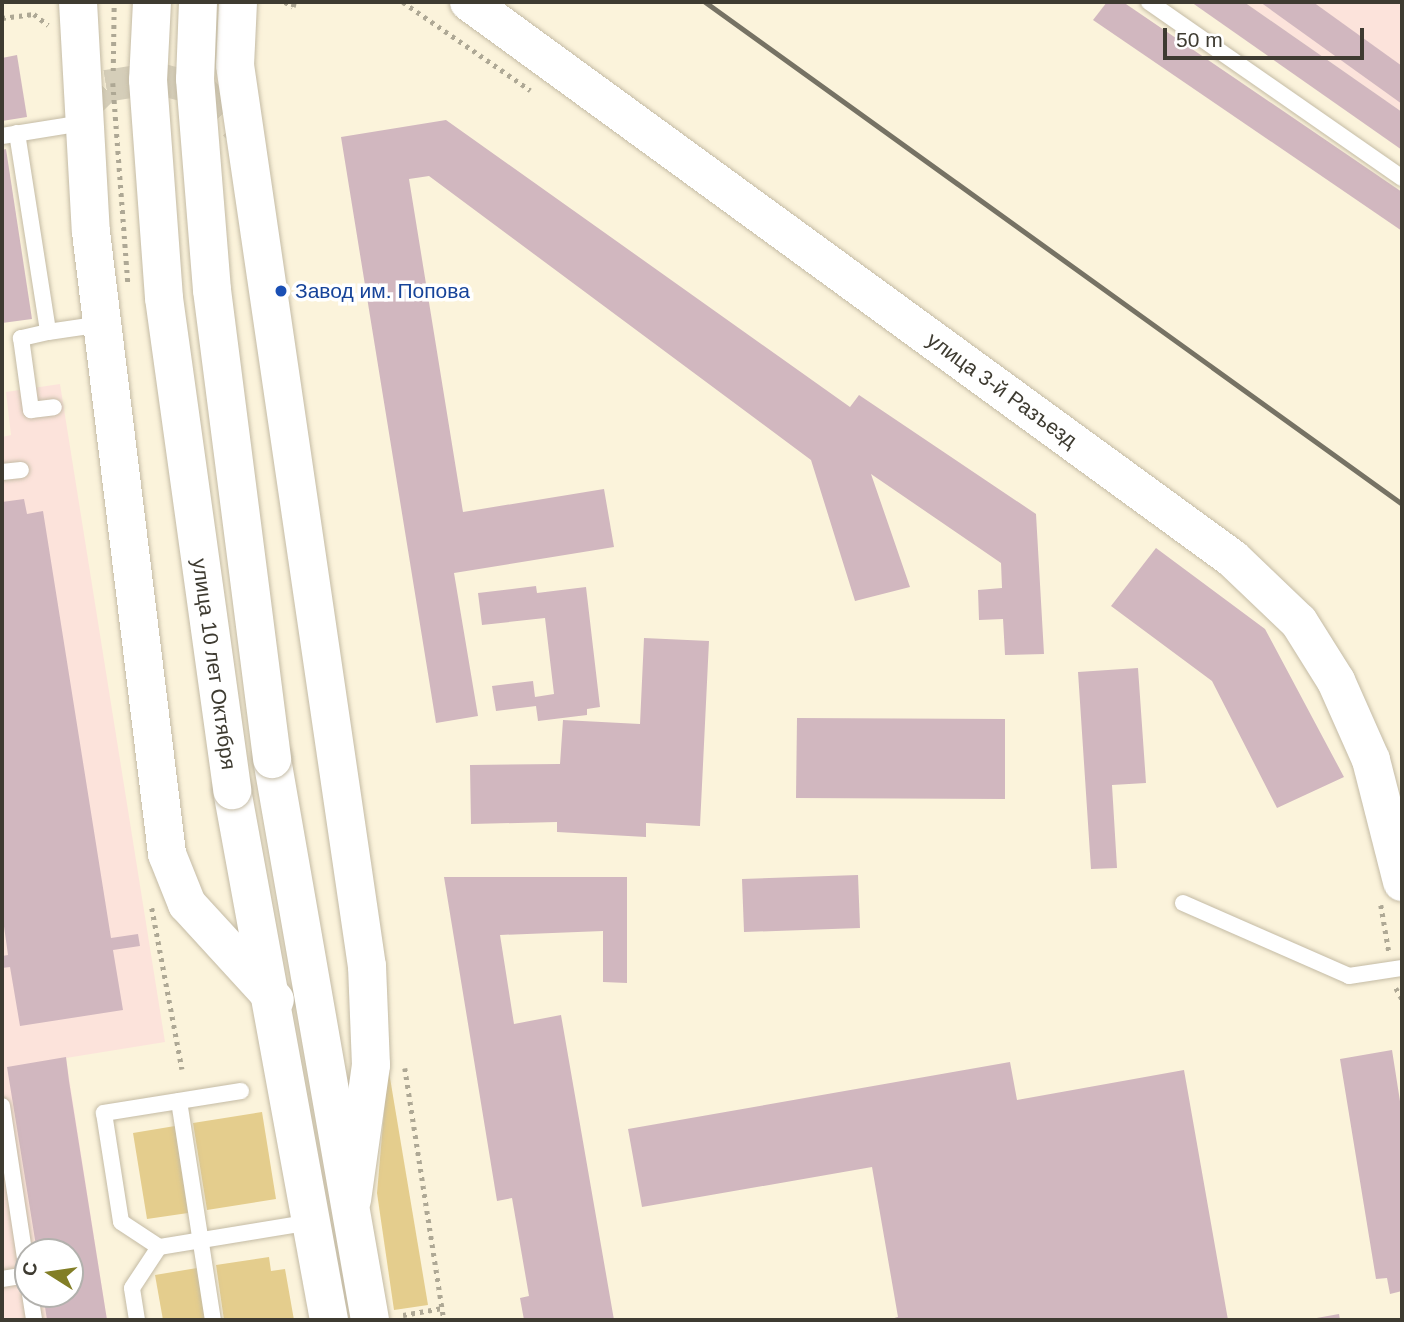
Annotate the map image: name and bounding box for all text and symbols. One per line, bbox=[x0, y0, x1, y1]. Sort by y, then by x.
scale bar bbox=[1166, 14, 1367, 58]
text: 50 m bbox=[1176, 28, 1223, 51]
place label: Завод им. Попова bbox=[295, 278, 470, 304]
marker: Завод им. Попова bbox=[273, 283, 289, 299]
street label: улица 3-й Разъезд bbox=[922, 327, 1082, 453]
street label: улица 10 лет Октября bbox=[187, 557, 241, 771]
north arrow bbox=[14, 1238, 84, 1308]
text: С bbox=[18, 1260, 42, 1278]

